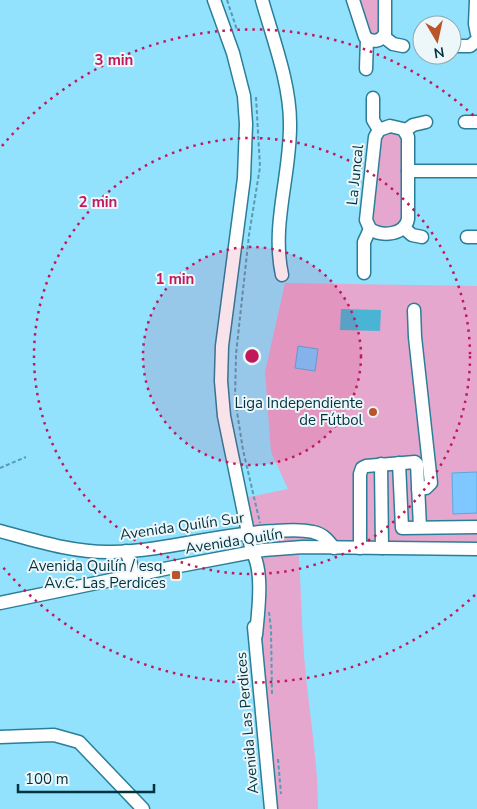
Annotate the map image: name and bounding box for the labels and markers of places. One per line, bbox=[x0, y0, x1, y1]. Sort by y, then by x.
centre of rings bbox=[243, 347, 261, 365]
place label: Liga Independiente de Fútbol bbox=[235, 393, 364, 430]
marker: Liga Independiente de Fútbol bbox=[367, 406, 379, 418]
place label: Avenida Quilín / esq. Av.C. Las Perdices bbox=[28, 556, 166, 593]
marker: Avenida Quilín / esq. Av.C. Las Perdices bbox=[170, 569, 182, 581]

